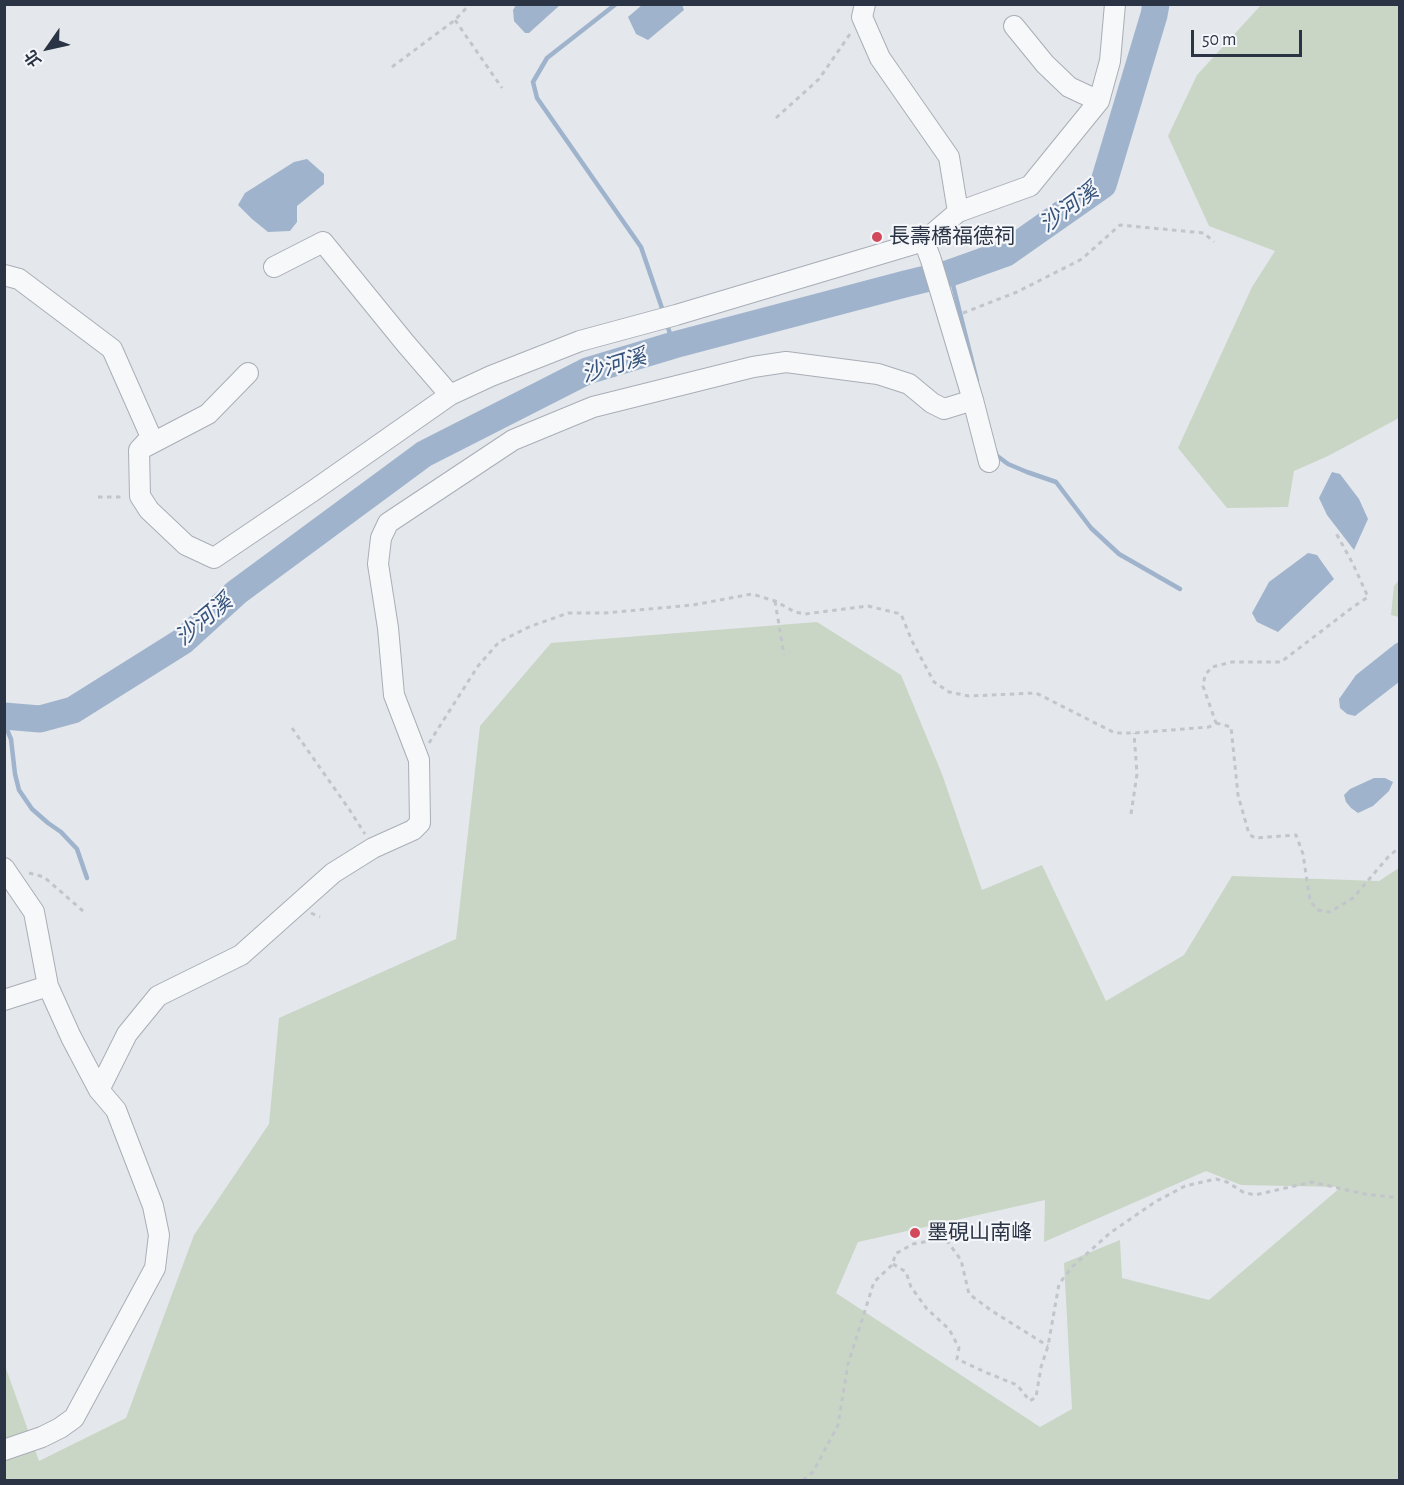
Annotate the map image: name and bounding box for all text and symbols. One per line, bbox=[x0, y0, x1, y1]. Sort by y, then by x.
north arrow bbox=[18, 18, 78, 78]
scale bar bbox=[1194, 18, 1305, 56]
text: 50 m bbox=[1202, 31, 1236, 49]
text: 北 bbox=[22, 47, 44, 69]
water label: 沙河溪 bbox=[1035, 178, 1103, 238]
place label: 長壽橋福德祠 bbox=[889, 224, 1015, 250]
marker: 長壽橋福德祠 bbox=[870, 230, 884, 244]
water label: 沙河溪 bbox=[579, 344, 649, 388]
water label: 沙河溪 bbox=[170, 589, 238, 651]
place label: 墨硯山南峰 bbox=[927, 1220, 1032, 1246]
marker: 墨硯山南峰 bbox=[908, 1226, 922, 1240]

